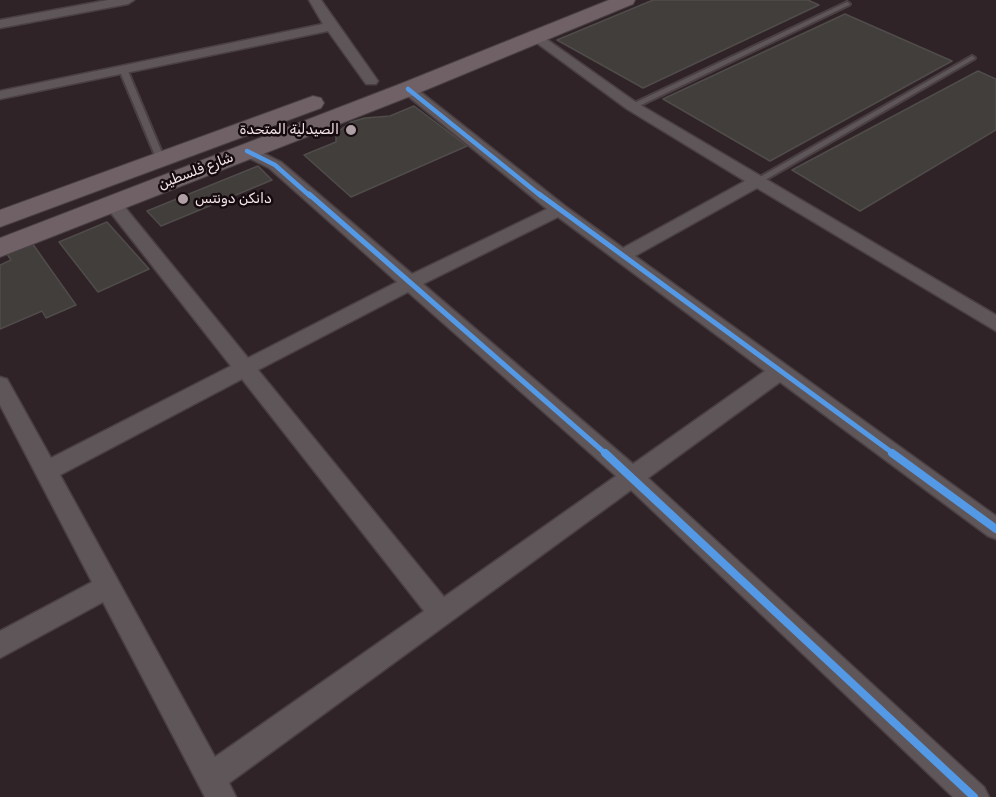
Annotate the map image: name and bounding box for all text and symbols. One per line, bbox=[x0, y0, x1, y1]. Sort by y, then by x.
place label: الصيدلية المتحدة bbox=[239, 122, 339, 138]
marker: الصيدلية المتحدة bbox=[344, 123, 358, 137]
street label: شارع فلسطين bbox=[156, 149, 236, 193]
place label: دانكن دونتس bbox=[195, 191, 272, 207]
marker: دانكن دونتس bbox=[176, 192, 190, 206]

